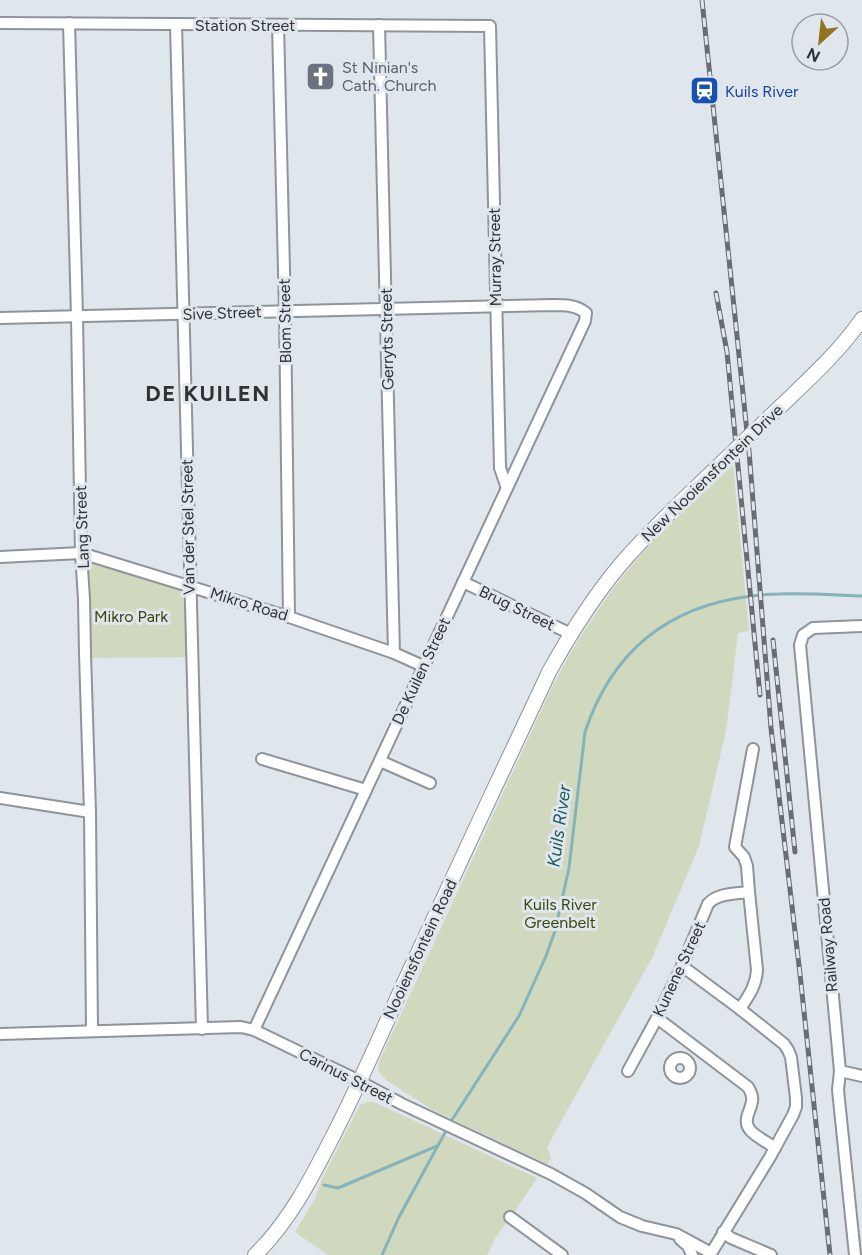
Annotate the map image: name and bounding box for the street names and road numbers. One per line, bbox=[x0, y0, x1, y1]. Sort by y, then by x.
street label: Station Street bbox=[195, 16, 295, 35]
street label: Murray Street bbox=[485, 208, 505, 306]
street label: Blom Street bbox=[275, 278, 295, 364]
street label: Gerryts Street bbox=[377, 288, 397, 390]
street label: Sive Street bbox=[182, 302, 262, 324]
street label: New Nooiensfontein Drive bbox=[637, 400, 787, 546]
street label: Van der Stel Street bbox=[177, 459, 199, 595]
street label: Lang Street bbox=[71, 485, 93, 569]
street label: Brug Street bbox=[476, 581, 558, 635]
street label: Mikro Road bbox=[208, 583, 290, 625]
street label: De Kuilen Street bbox=[388, 614, 454, 728]
street label: Nooiensfontein Road bbox=[379, 876, 461, 1022]
street label: Railway Road bbox=[814, 897, 842, 993]
street label: Kunene Street bbox=[649, 918, 709, 1020]
street label: Carinus Street bbox=[296, 1044, 396, 1108]

